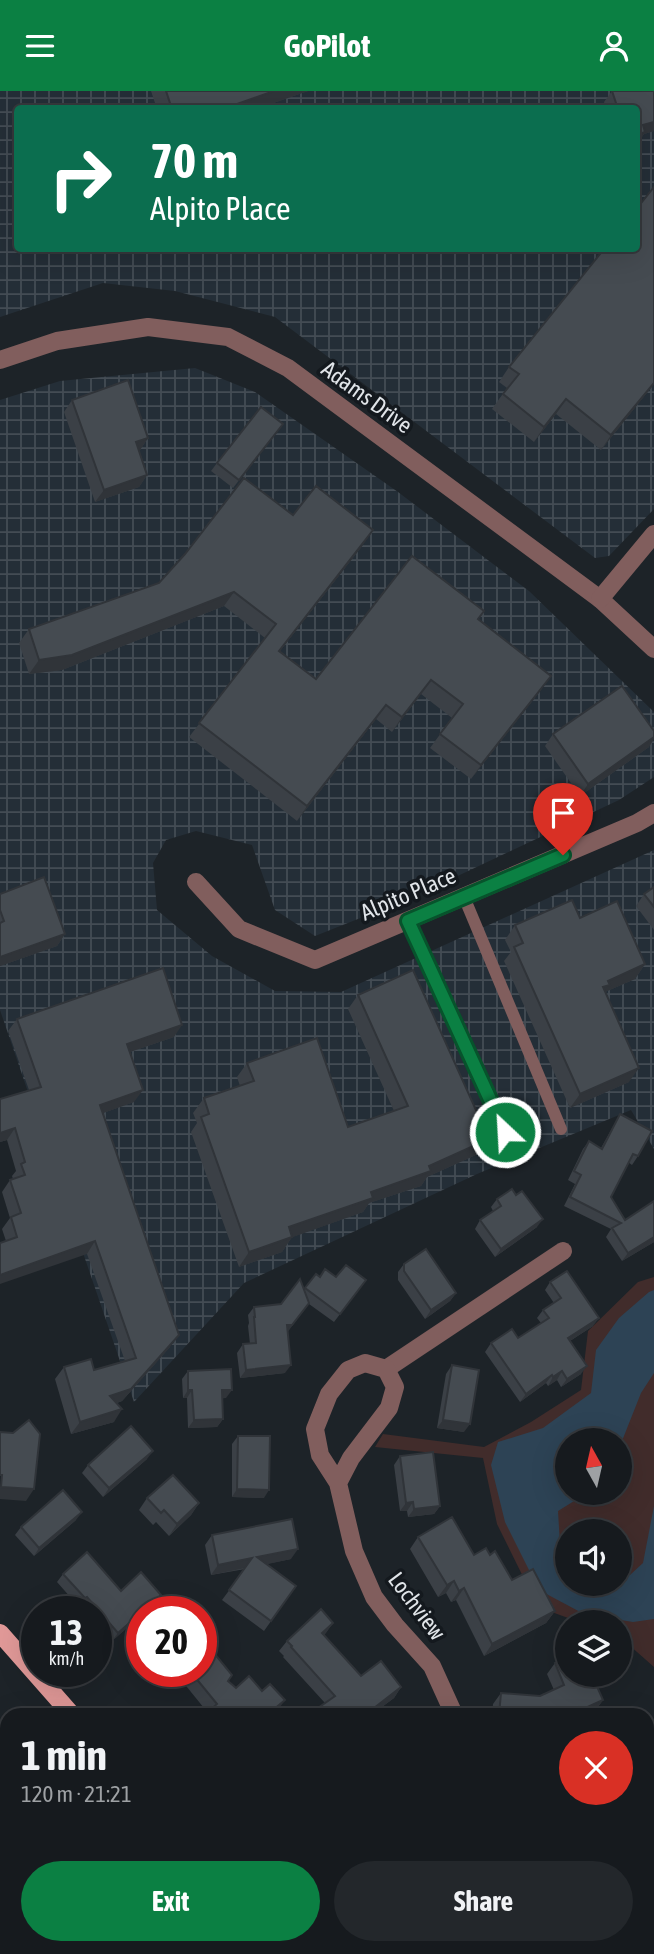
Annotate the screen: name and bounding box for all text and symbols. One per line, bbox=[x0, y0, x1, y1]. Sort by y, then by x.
icon: menu bbox=[21, 27, 59, 65]
text: GoPilot bbox=[283, 27, 371, 64]
icon: person bbox=[595, 27, 633, 65]
text: 70 m bbox=[150, 132, 238, 188]
icon: right bbox=[35, 133, 126, 224]
text: Alpito Place bbox=[150, 190, 290, 227]
street label: Adams Drive bbox=[317, 356, 417, 438]
pin bbox=[533, 783, 593, 855]
icon: arrive bbox=[544, 794, 582, 832]
street label: Alpito Place bbox=[356, 862, 460, 926]
position arrow bbox=[468, 1095, 542, 1169]
north arrow bbox=[555, 1428, 632, 1505]
map controls bbox=[555, 1428, 632, 1687]
button: sound bbox=[555, 1519, 632, 1596]
street label: Lochview bbox=[383, 1567, 451, 1645]
speed limit sign: 20 bbox=[126, 1596, 217, 1687]
button: layers bbox=[555, 1610, 632, 1687]
text: 13 bbox=[50, 1612, 83, 1652]
text: km/h bbox=[49, 1648, 84, 1669]
text: 1 min bbox=[21, 1731, 107, 1779]
button: close bbox=[559, 1731, 633, 1805]
text: 120 m · 21:21 bbox=[21, 1781, 132, 1807]
button: Exit bbox=[21, 1861, 320, 1941]
button: Share bbox=[334, 1861, 633, 1941]

